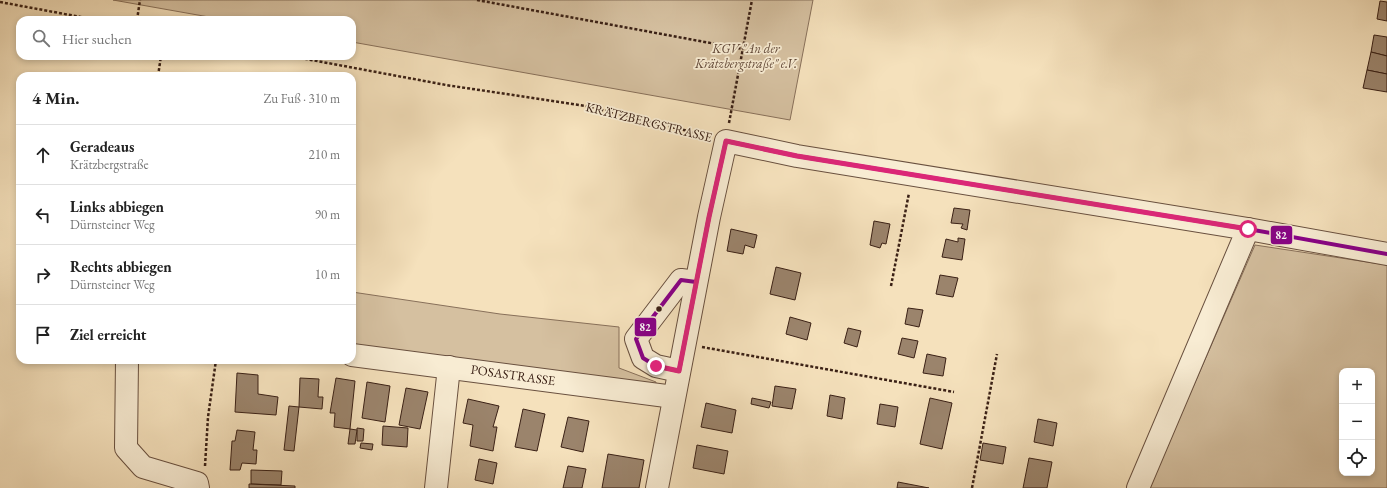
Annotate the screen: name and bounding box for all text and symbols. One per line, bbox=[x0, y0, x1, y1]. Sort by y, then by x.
search box bbox=[16, 16, 356, 60]
icon: search bbox=[30, 27, 52, 49]
text: Hier suchen bbox=[62, 29, 132, 48]
park label: KGV "An der Krätzbergstraße" e.V. bbox=[694, 40, 798, 72]
text: 4 Min. bbox=[32, 87, 79, 109]
text: Zu Fuß · 310 m bbox=[263, 90, 340, 107]
street label: KRÄTZBERGSTRASSE bbox=[584, 98, 714, 146]
text: Geradeaus bbox=[70, 137, 134, 156]
icon: ahead bbox=[32, 144, 54, 166]
text: 210 m bbox=[309, 146, 340, 163]
text: Krätzbergstraße bbox=[70, 156, 149, 173]
text: Links abbiegen bbox=[70, 197, 164, 216]
icon: left bbox=[32, 204, 54, 226]
text: 90 m bbox=[315, 206, 340, 223]
text: Dürnsteiner Weg bbox=[70, 216, 155, 233]
route start bbox=[1239, 220, 1257, 238]
line badge: 82 bbox=[1270, 225, 1293, 245]
text: 82 bbox=[1275, 228, 1287, 242]
text: Rechts abbiegen bbox=[70, 257, 172, 276]
icon: right bbox=[32, 264, 54, 286]
text: 10 m bbox=[315, 266, 340, 283]
text: Dürnsteiner Weg bbox=[70, 276, 155, 293]
unlabelled marker bbox=[654, 304, 664, 314]
line badge: 82 bbox=[634, 317, 657, 337]
text: 82 bbox=[639, 320, 651, 334]
icon: arrive bbox=[32, 324, 54, 346]
text: Ziel erreicht bbox=[70, 325, 146, 344]
route end bbox=[647, 357, 665, 375]
street label: POSASTRASSE bbox=[470, 361, 556, 389]
map controls bbox=[1339, 368, 1375, 476]
button: + bbox=[1339, 368, 1375, 404]
button: − bbox=[1339, 404, 1375, 440]
button: locate bbox=[1339, 440, 1375, 476]

